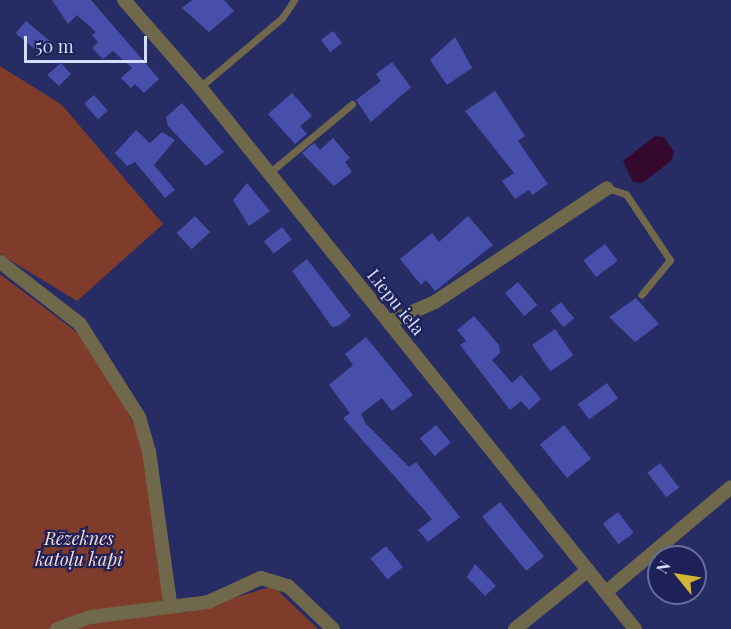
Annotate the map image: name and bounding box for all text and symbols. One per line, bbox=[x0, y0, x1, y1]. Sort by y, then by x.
scale bar bbox=[27, 24, 150, 62]
text: 50 m bbox=[35, 34, 74, 58]
street label: Liepu iela bbox=[363, 265, 429, 339]
park label: Rēzeknes katoļu kapi bbox=[35, 528, 123, 570]
north arrow bbox=[647, 545, 707, 605]
text: N bbox=[651, 556, 675, 577]

